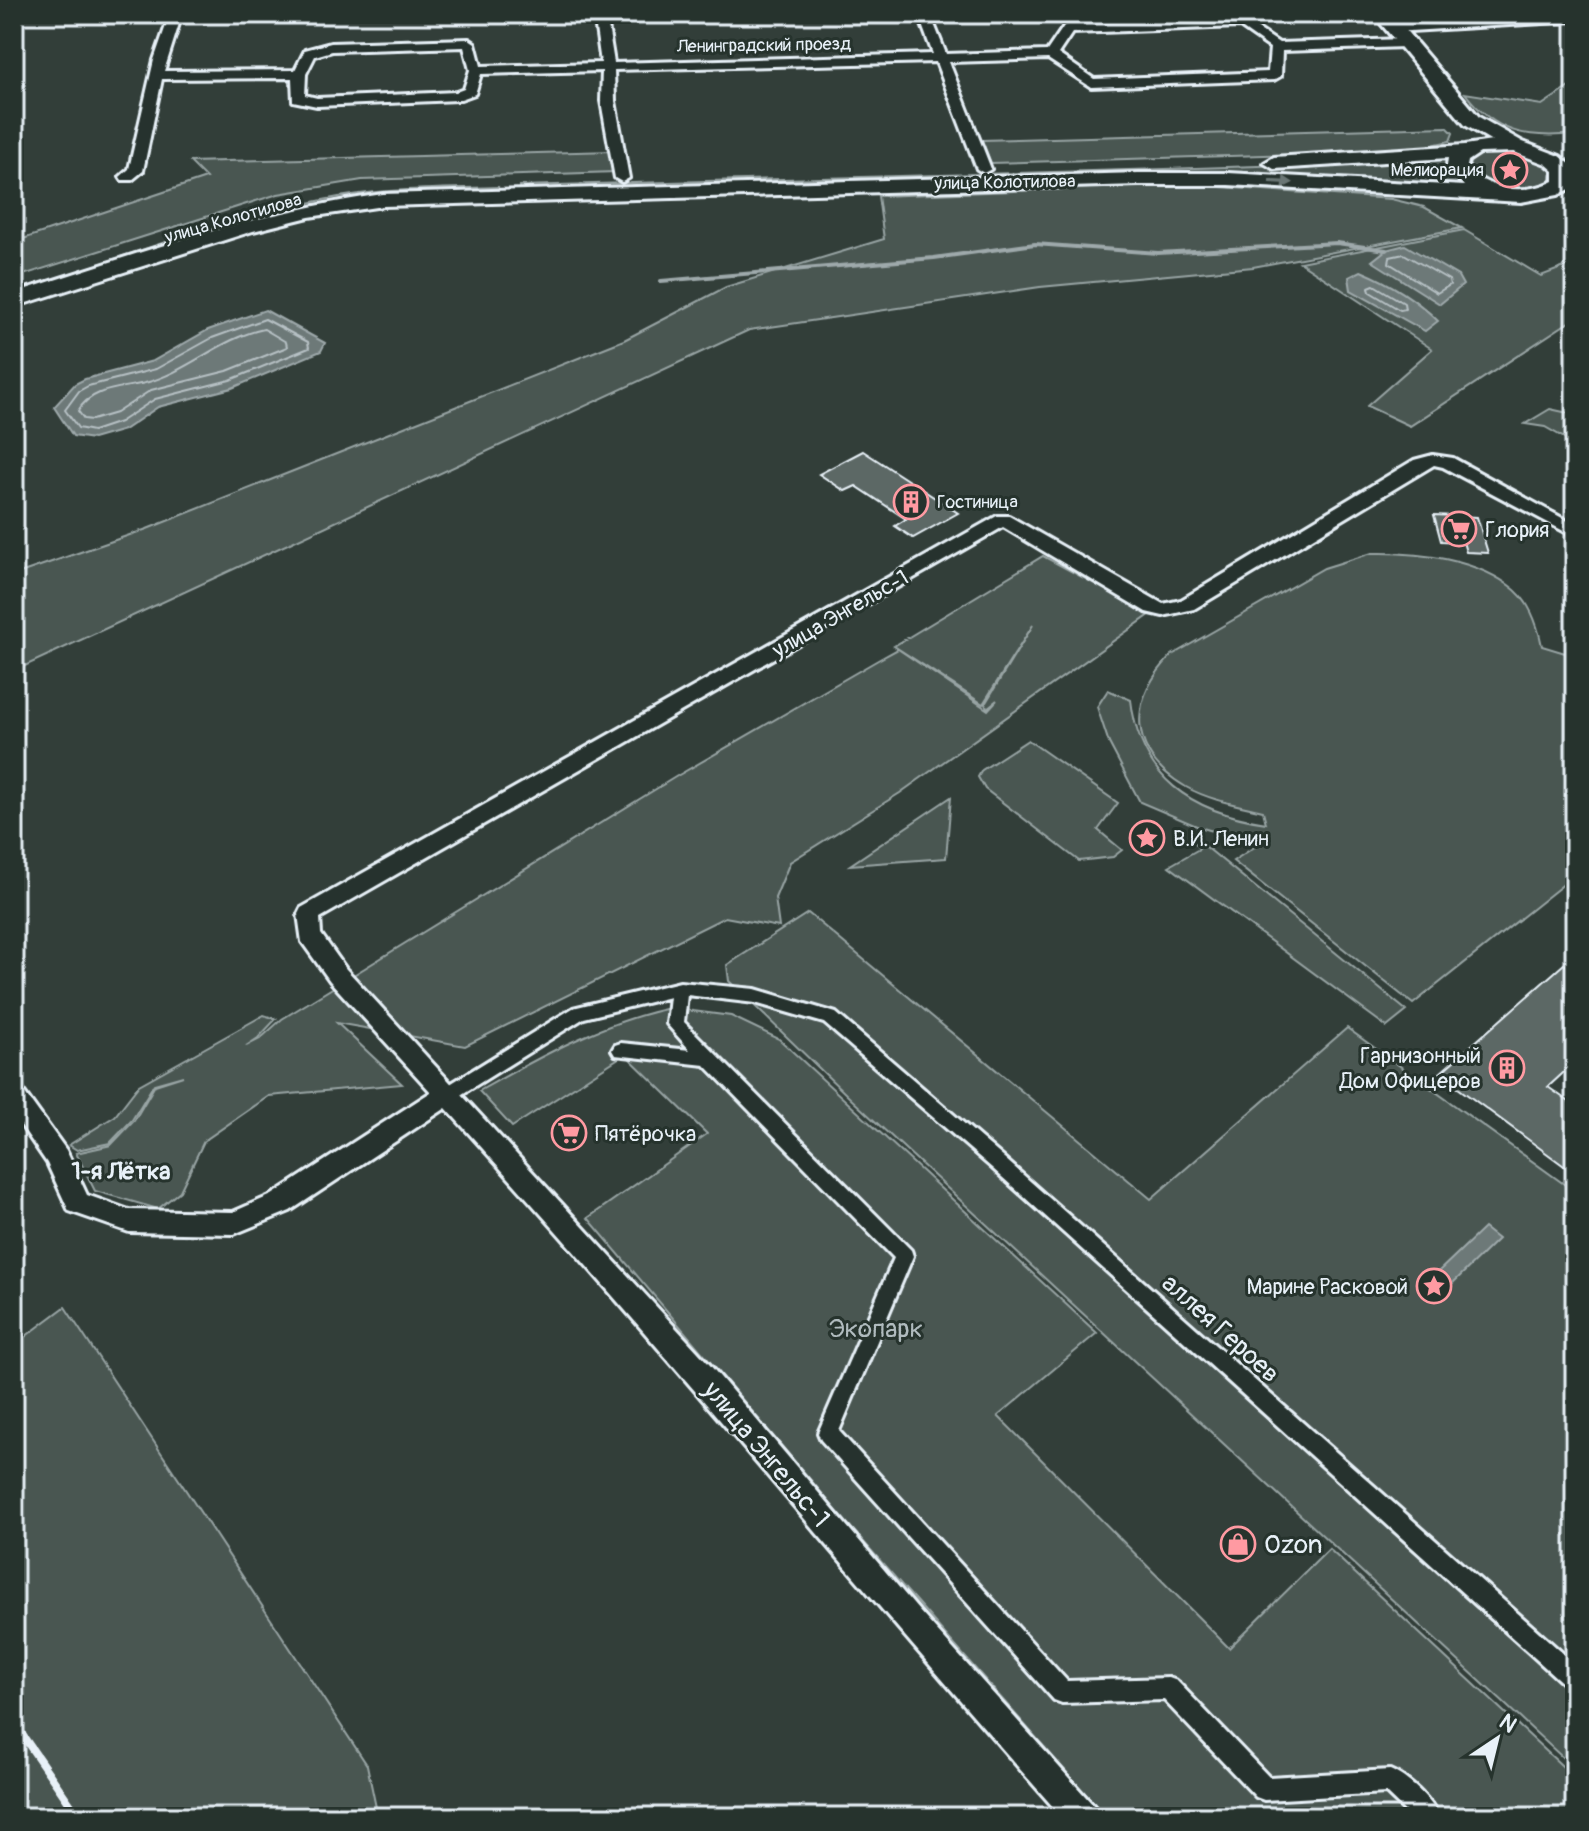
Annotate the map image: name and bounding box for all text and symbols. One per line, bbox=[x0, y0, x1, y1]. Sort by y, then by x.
street label: Ленинградский проезд bbox=[676, 32, 851, 59]
place icon: Мелиорация bbox=[1491, 151, 1529, 189]
place label: Мелиорация bbox=[1390, 159, 1484, 182]
street label: улица Колотилова bbox=[933, 170, 1076, 195]
one-way arrow bbox=[1269, 176, 1294, 189]
street label: улица Колотилова bbox=[161, 188, 304, 249]
building icon: Гостиница bbox=[892, 483, 930, 521]
place label: Гостиница bbox=[937, 491, 1018, 514]
supermarket icon: Глория bbox=[1440, 510, 1478, 548]
place label: Глория bbox=[1485, 516, 1549, 544]
street label: улица Энгельс-1 bbox=[766, 564, 914, 665]
place icon: В.И. Ленин bbox=[1128, 819, 1166, 857]
place label: В.И. Ленин bbox=[1173, 825, 1269, 853]
place label: Гарнизонный Дом Офицеров bbox=[1339, 1042, 1481, 1095]
building icon: Гарнизонный Дом Офицеров bbox=[1488, 1049, 1526, 1087]
supermarket icon: Пятёрочка bbox=[550, 1114, 588, 1152]
place label: Пятёрочка bbox=[595, 1120, 696, 1148]
district label: 1-я Лётка bbox=[71, 1157, 171, 1186]
place icon: Марине Расковой bbox=[1415, 1267, 1453, 1305]
street label: аллея Героев bbox=[1155, 1268, 1286, 1390]
place label: Марине Расковой bbox=[1246, 1273, 1408, 1301]
park label: Экопарк bbox=[829, 1313, 923, 1345]
street label: улица Энгельс-1 bbox=[695, 1374, 837, 1534]
shop icon: Ozon bbox=[1219, 1525, 1257, 1563]
place label: Ozon bbox=[1264, 1529, 1322, 1561]
north arrow bbox=[1457, 1699, 1537, 1779]
text: N bbox=[1494, 1708, 1522, 1739]

